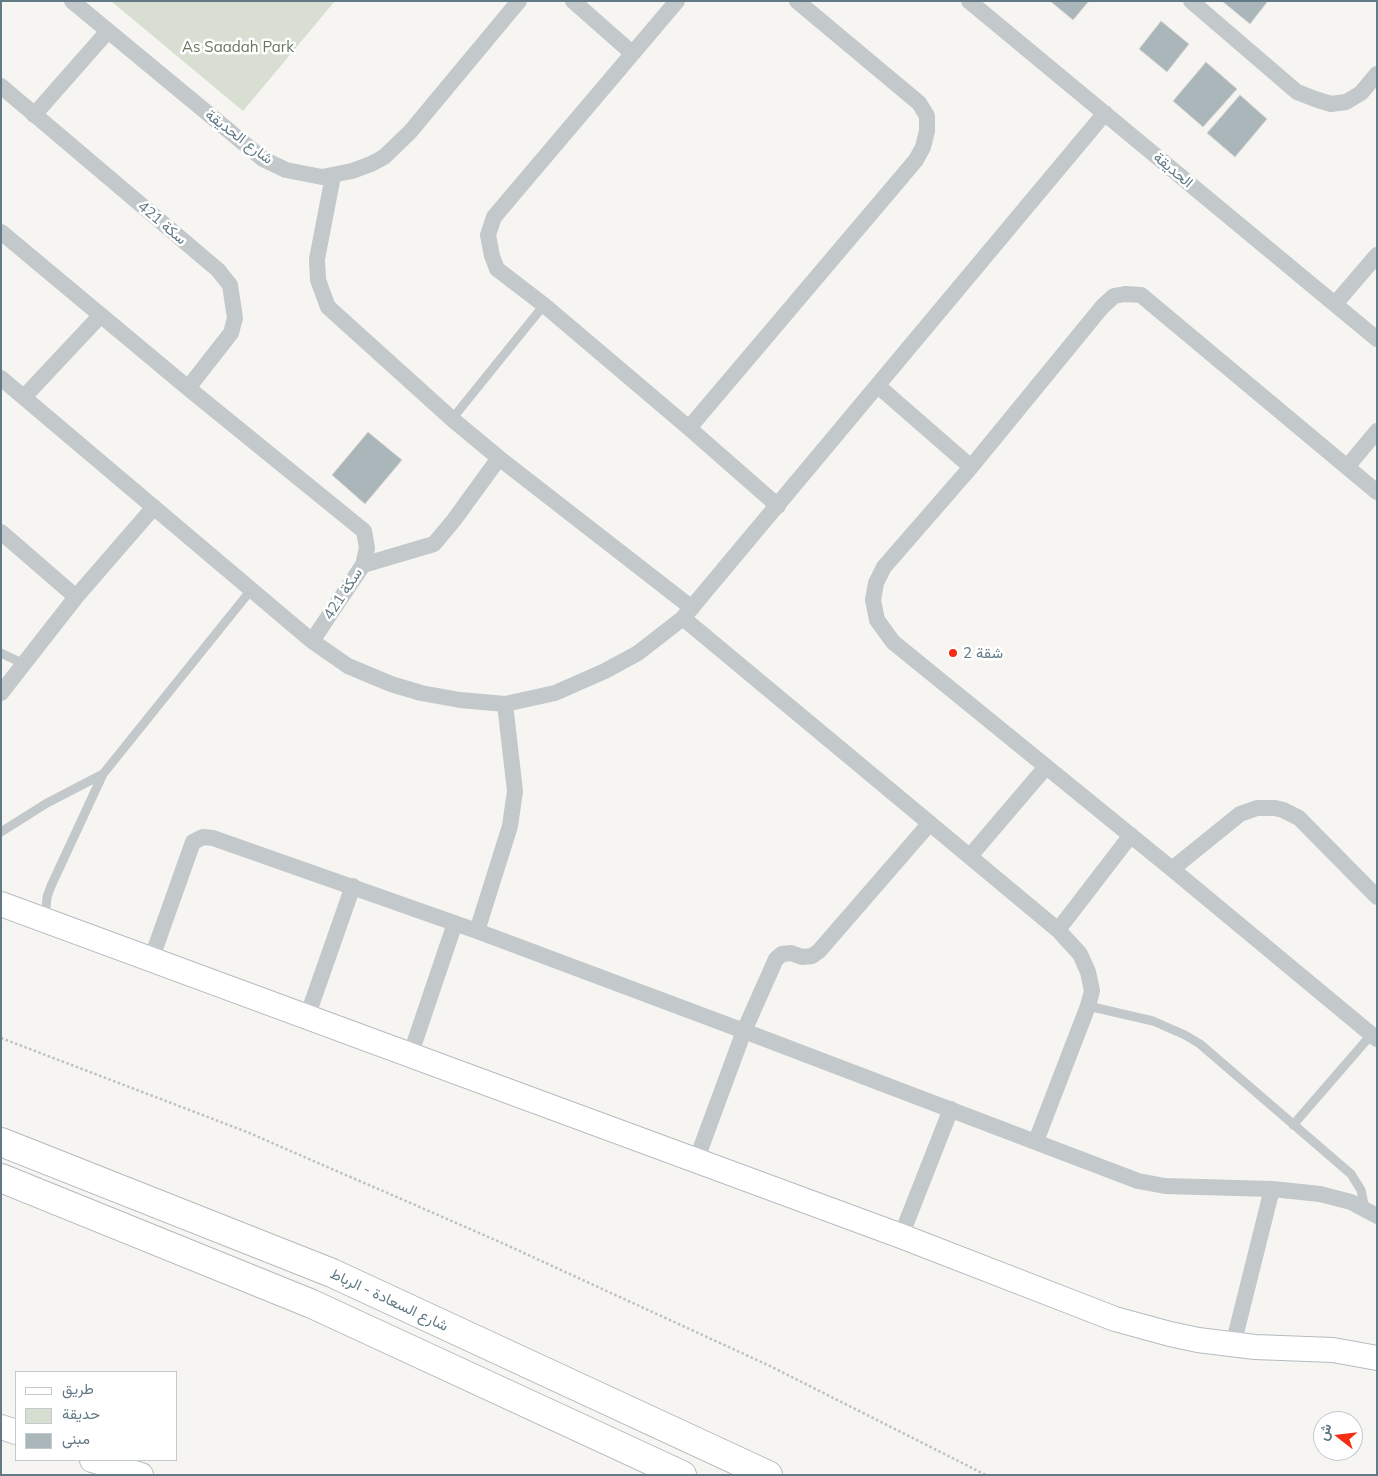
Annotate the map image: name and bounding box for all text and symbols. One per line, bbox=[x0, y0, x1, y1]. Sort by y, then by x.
park label: As Saadah Park bbox=[182, 38, 294, 56]
street label: شارع الحديقة bbox=[202, 106, 276, 168]
street label: الحديقة bbox=[1150, 148, 1196, 192]
street label: سكة 421 bbox=[134, 197, 190, 249]
street label: سكة 421 bbox=[320, 565, 366, 623]
place label: شقة 2 bbox=[963, 644, 1003, 662]
marker: شقة 2 bbox=[947, 647, 959, 659]
street label: شارع السعادة - الرباط bbox=[327, 1265, 451, 1335]
legend bbox=[15, 1371, 178, 1461]
text: طريق bbox=[62, 1379, 94, 1398]
text: حديقة bbox=[62, 1404, 100, 1423]
north arrow bbox=[1313, 1411, 1363, 1461]
text: ش bbox=[1314, 1422, 1336, 1443]
text: مبنى bbox=[62, 1429, 90, 1448]

